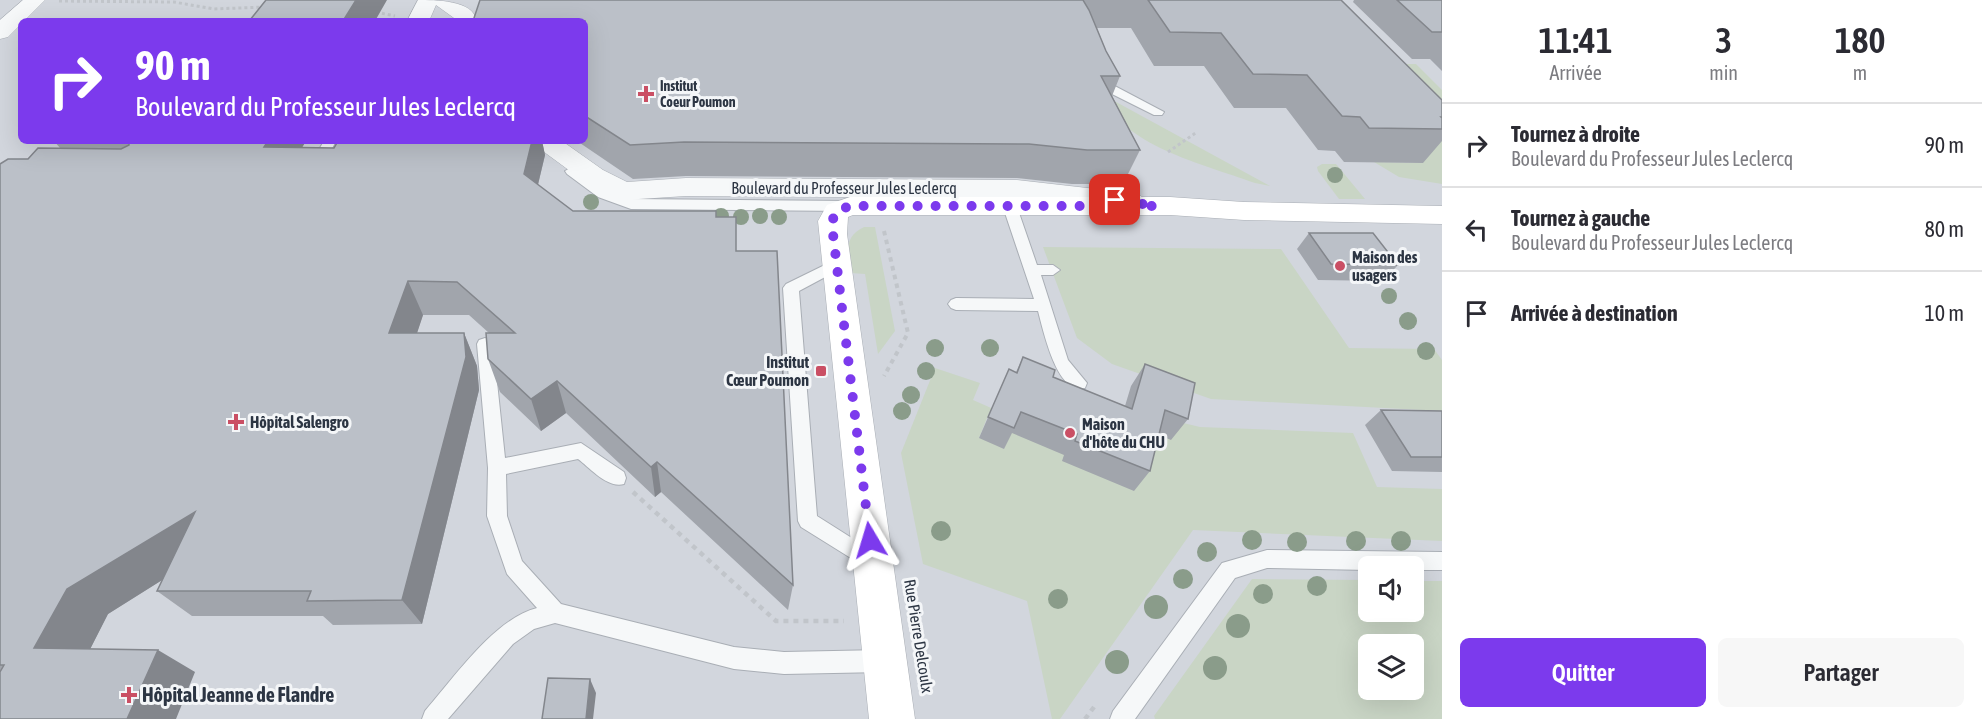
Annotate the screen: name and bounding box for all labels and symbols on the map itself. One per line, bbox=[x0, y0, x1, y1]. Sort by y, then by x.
place label: Institut Coeur Poumon bbox=[660, 78, 736, 110]
marker: Institut Coeur Poumon bbox=[637, 85, 655, 103]
pin bbox=[1089, 174, 1140, 225]
street label: Boulevard du Professeur Jules Leclercq bbox=[731, 179, 957, 198]
place label: Maison des usagers bbox=[1352, 248, 1418, 284]
marker: Maison des usagers bbox=[1333, 259, 1347, 273]
place label: Institut Cœur Poumon bbox=[726, 353, 809, 389]
marker: Institut Cœur Poumon bbox=[814, 364, 828, 378]
marker: Hôpital Salengro bbox=[227, 413, 245, 431]
place label: Hôpital Salengro bbox=[250, 413, 349, 431]
place label: Maison d'hôte du CHU bbox=[1082, 415, 1165, 451]
marker: Maison d'hôte du CHU bbox=[1063, 426, 1077, 440]
position arrow bbox=[838, 508, 902, 572]
street label: Rue Pierre Delcoulx bbox=[901, 578, 937, 695]
place label: Hôpital Jeanne de Flandre bbox=[142, 683, 334, 706]
marker: Hôpital Jeanne de Flandre bbox=[120, 686, 138, 704]

